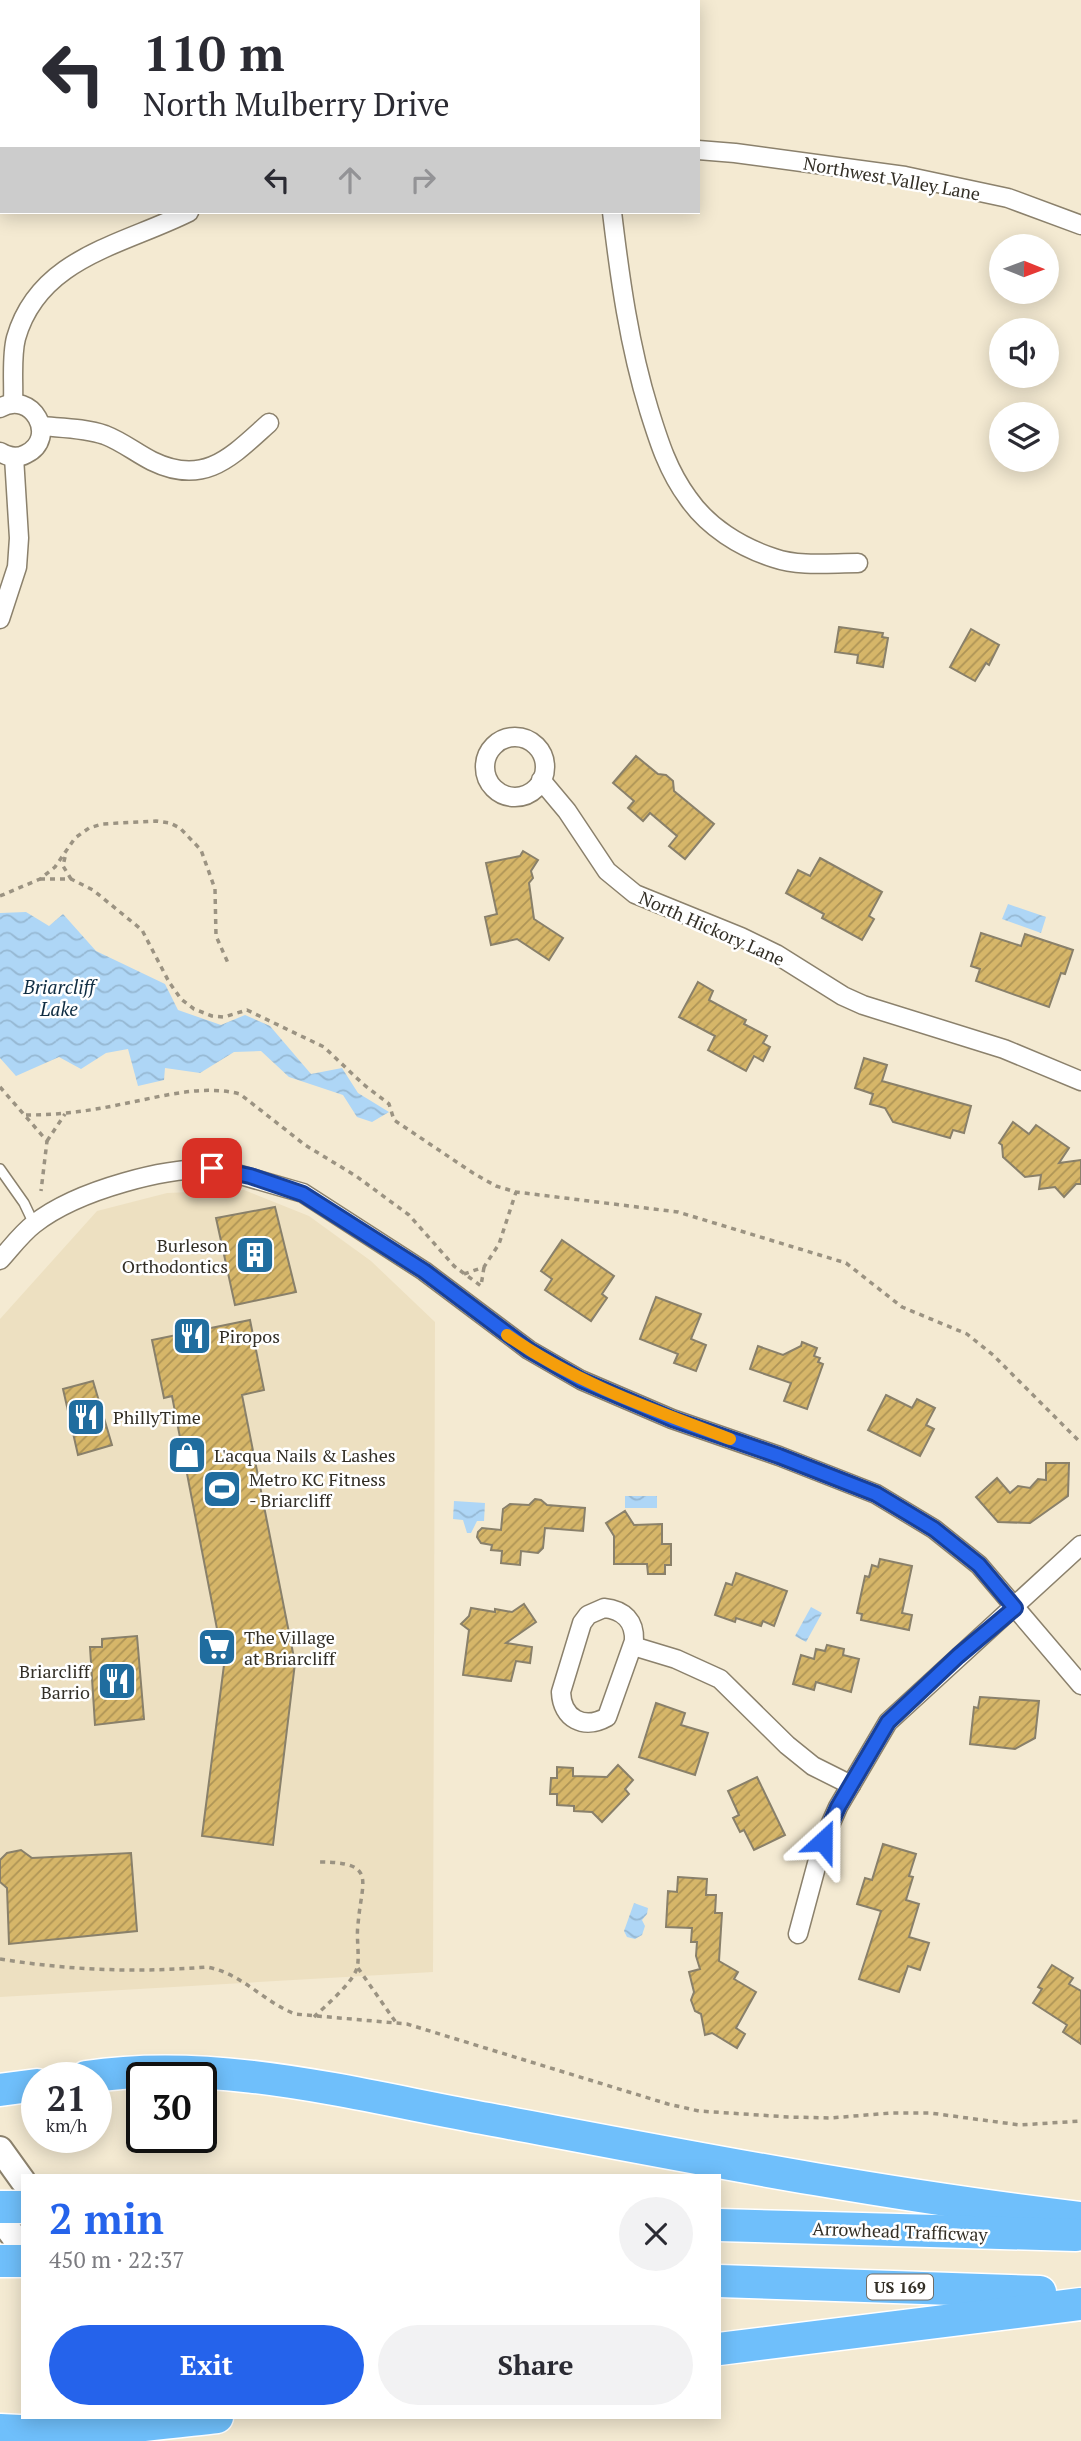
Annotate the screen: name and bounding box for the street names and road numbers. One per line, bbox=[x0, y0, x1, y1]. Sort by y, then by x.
street label: Northwest Valley Lane bbox=[802, 151, 982, 205]
street label: North Hickory Lane bbox=[635, 885, 789, 971]
street label: Arrowhead Trafficway bbox=[812, 2216, 989, 2246]
road number: US 169 bbox=[867, 2274, 933, 2300]

